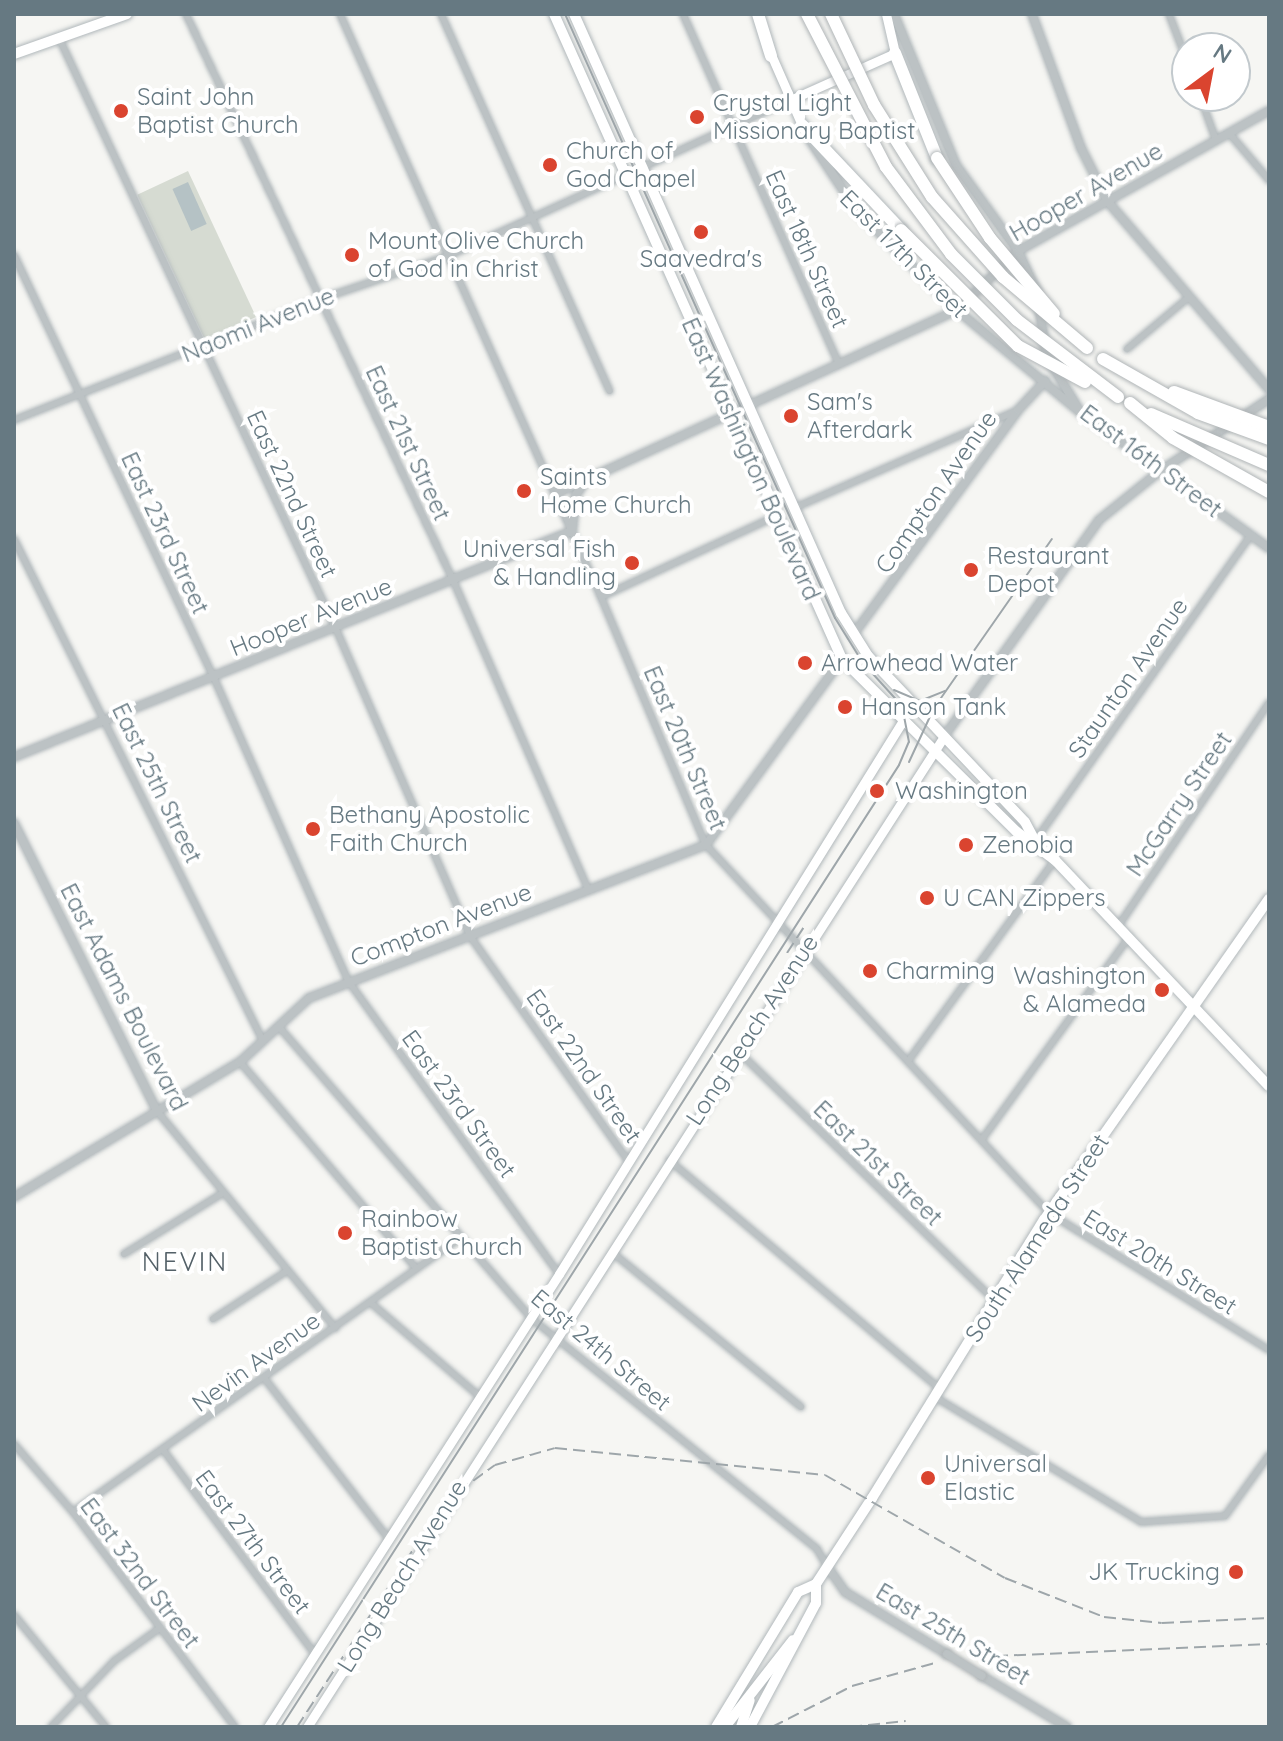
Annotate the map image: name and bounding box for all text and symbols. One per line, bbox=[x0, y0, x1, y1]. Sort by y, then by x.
north arrow bbox=[1171, 32, 1251, 112]
text: N bbox=[1208, 37, 1237, 69]
place label: Saint John Baptist Church bbox=[137, 83, 299, 139]
place label: Crystal Light Missionary Baptist bbox=[713, 89, 915, 145]
marker: Saint John Baptist Church bbox=[112, 102, 130, 120]
marker: Crystal Light Missionary Baptist bbox=[688, 108, 706, 126]
street label: Hooper Avenue bbox=[1004, 136, 1168, 248]
place label: Church of God Chapel bbox=[566, 137, 696, 193]
marker: Church of God Chapel bbox=[541, 156, 559, 174]
street label: East 18th Street bbox=[759, 166, 855, 332]
street label: East 17th Street bbox=[834, 184, 974, 324]
marker: Saavedra's bbox=[692, 223, 710, 241]
place label: Mount Olive Church of God in Christ bbox=[368, 227, 584, 283]
place label: Saavedra's bbox=[640, 245, 762, 273]
marker: Mount Olive Church of God in Christ bbox=[343, 246, 361, 264]
street label: Naomi Avenue bbox=[177, 281, 339, 369]
street label: East Washington Boulevard bbox=[676, 313, 826, 605]
street label: East 21st Street bbox=[359, 361, 457, 525]
place label: Sam's Afterdark bbox=[807, 388, 913, 444]
street label: East 16th Street bbox=[1075, 398, 1227, 524]
street label: Compton Avenue bbox=[869, 405, 1003, 579]
street label: East 22nd Street bbox=[241, 406, 343, 582]
marker: Sam's Afterdark bbox=[782, 407, 800, 425]
street label: East 23rd Street bbox=[115, 447, 215, 619]
place label: Saints Home Church bbox=[540, 463, 692, 519]
marker: Saints Home Church bbox=[515, 482, 533, 500]
place label: Universal Fish & Handling bbox=[463, 535, 616, 591]
place label: Restaurant Depot bbox=[987, 542, 1109, 598]
marker: Universal Fish & Handling bbox=[623, 554, 641, 572]
marker: Restaurant Depot bbox=[962, 561, 980, 579]
street label: Hooper Avenue bbox=[226, 571, 396, 663]
street label: Staunton Avenue bbox=[1062, 593, 1194, 763]
place label: Arrowhead Water bbox=[821, 649, 1018, 677]
marker: Arrowhead Water bbox=[796, 654, 814, 672]
street label: East 20th Street bbox=[637, 662, 733, 834]
place label: Hanson Tank bbox=[861, 693, 1006, 721]
street label: East 25th Street bbox=[106, 698, 208, 868]
marker: Hanson Tank bbox=[836, 698, 854, 716]
street label: McGarry Street bbox=[1120, 726, 1238, 882]
place label: Washington bbox=[895, 777, 1028, 805]
marker: Washington bbox=[866, 780, 888, 802]
place label: Bethany Apostolic Faith Church bbox=[329, 801, 530, 857]
marker: Bethany Apostolic Faith Church bbox=[304, 820, 322, 838]
place label: Zenobia bbox=[982, 831, 1073, 859]
marker: Zenobia bbox=[957, 836, 975, 854]
street label: Compton Avenue bbox=[346, 877, 536, 973]
street label: East Adams Boulevard bbox=[54, 878, 194, 1116]
place label: U CAN Zippers bbox=[943, 884, 1106, 912]
marker: U CAN Zippers bbox=[918, 889, 936, 907]
street label: Long Beach Avenue bbox=[680, 929, 824, 1131]
place label: Charming bbox=[886, 957, 995, 985]
marker: Charming bbox=[861, 962, 879, 980]
place label: Washington & Alameda bbox=[1013, 962, 1146, 1018]
marker: Washington & Alameda bbox=[1153, 981, 1171, 999]
street label: East 22nd Street bbox=[520, 983, 648, 1149]
street label: East 23rd Street bbox=[396, 1025, 522, 1183]
street label: East 21st Street bbox=[808, 1094, 948, 1232]
street label: South Alameda Street bbox=[959, 1129, 1115, 1347]
street label: East 20th Street bbox=[1078, 1203, 1242, 1321]
place label: Rainbow Baptist Church bbox=[361, 1205, 523, 1261]
marker: Rainbow Baptist Church bbox=[336, 1224, 354, 1242]
district label: NEVIN bbox=[142, 1246, 228, 1278]
street label: East 24th Street bbox=[525, 1283, 677, 1417]
street label: Nevin Avenue bbox=[186, 1306, 326, 1418]
place label: Universal Elastic bbox=[944, 1450, 1047, 1506]
street label: East 27th Street bbox=[189, 1464, 317, 1620]
marker: Universal Elastic bbox=[919, 1469, 937, 1487]
street label: Long Beach Avenue bbox=[331, 1475, 473, 1677]
street label: East 32nd Street bbox=[74, 1492, 206, 1654]
place label: JK Trucking bbox=[1088, 1558, 1220, 1586]
marker: JK Trucking bbox=[1227, 1563, 1245, 1581]
street label: East 25th Street bbox=[871, 1577, 1035, 1691]

